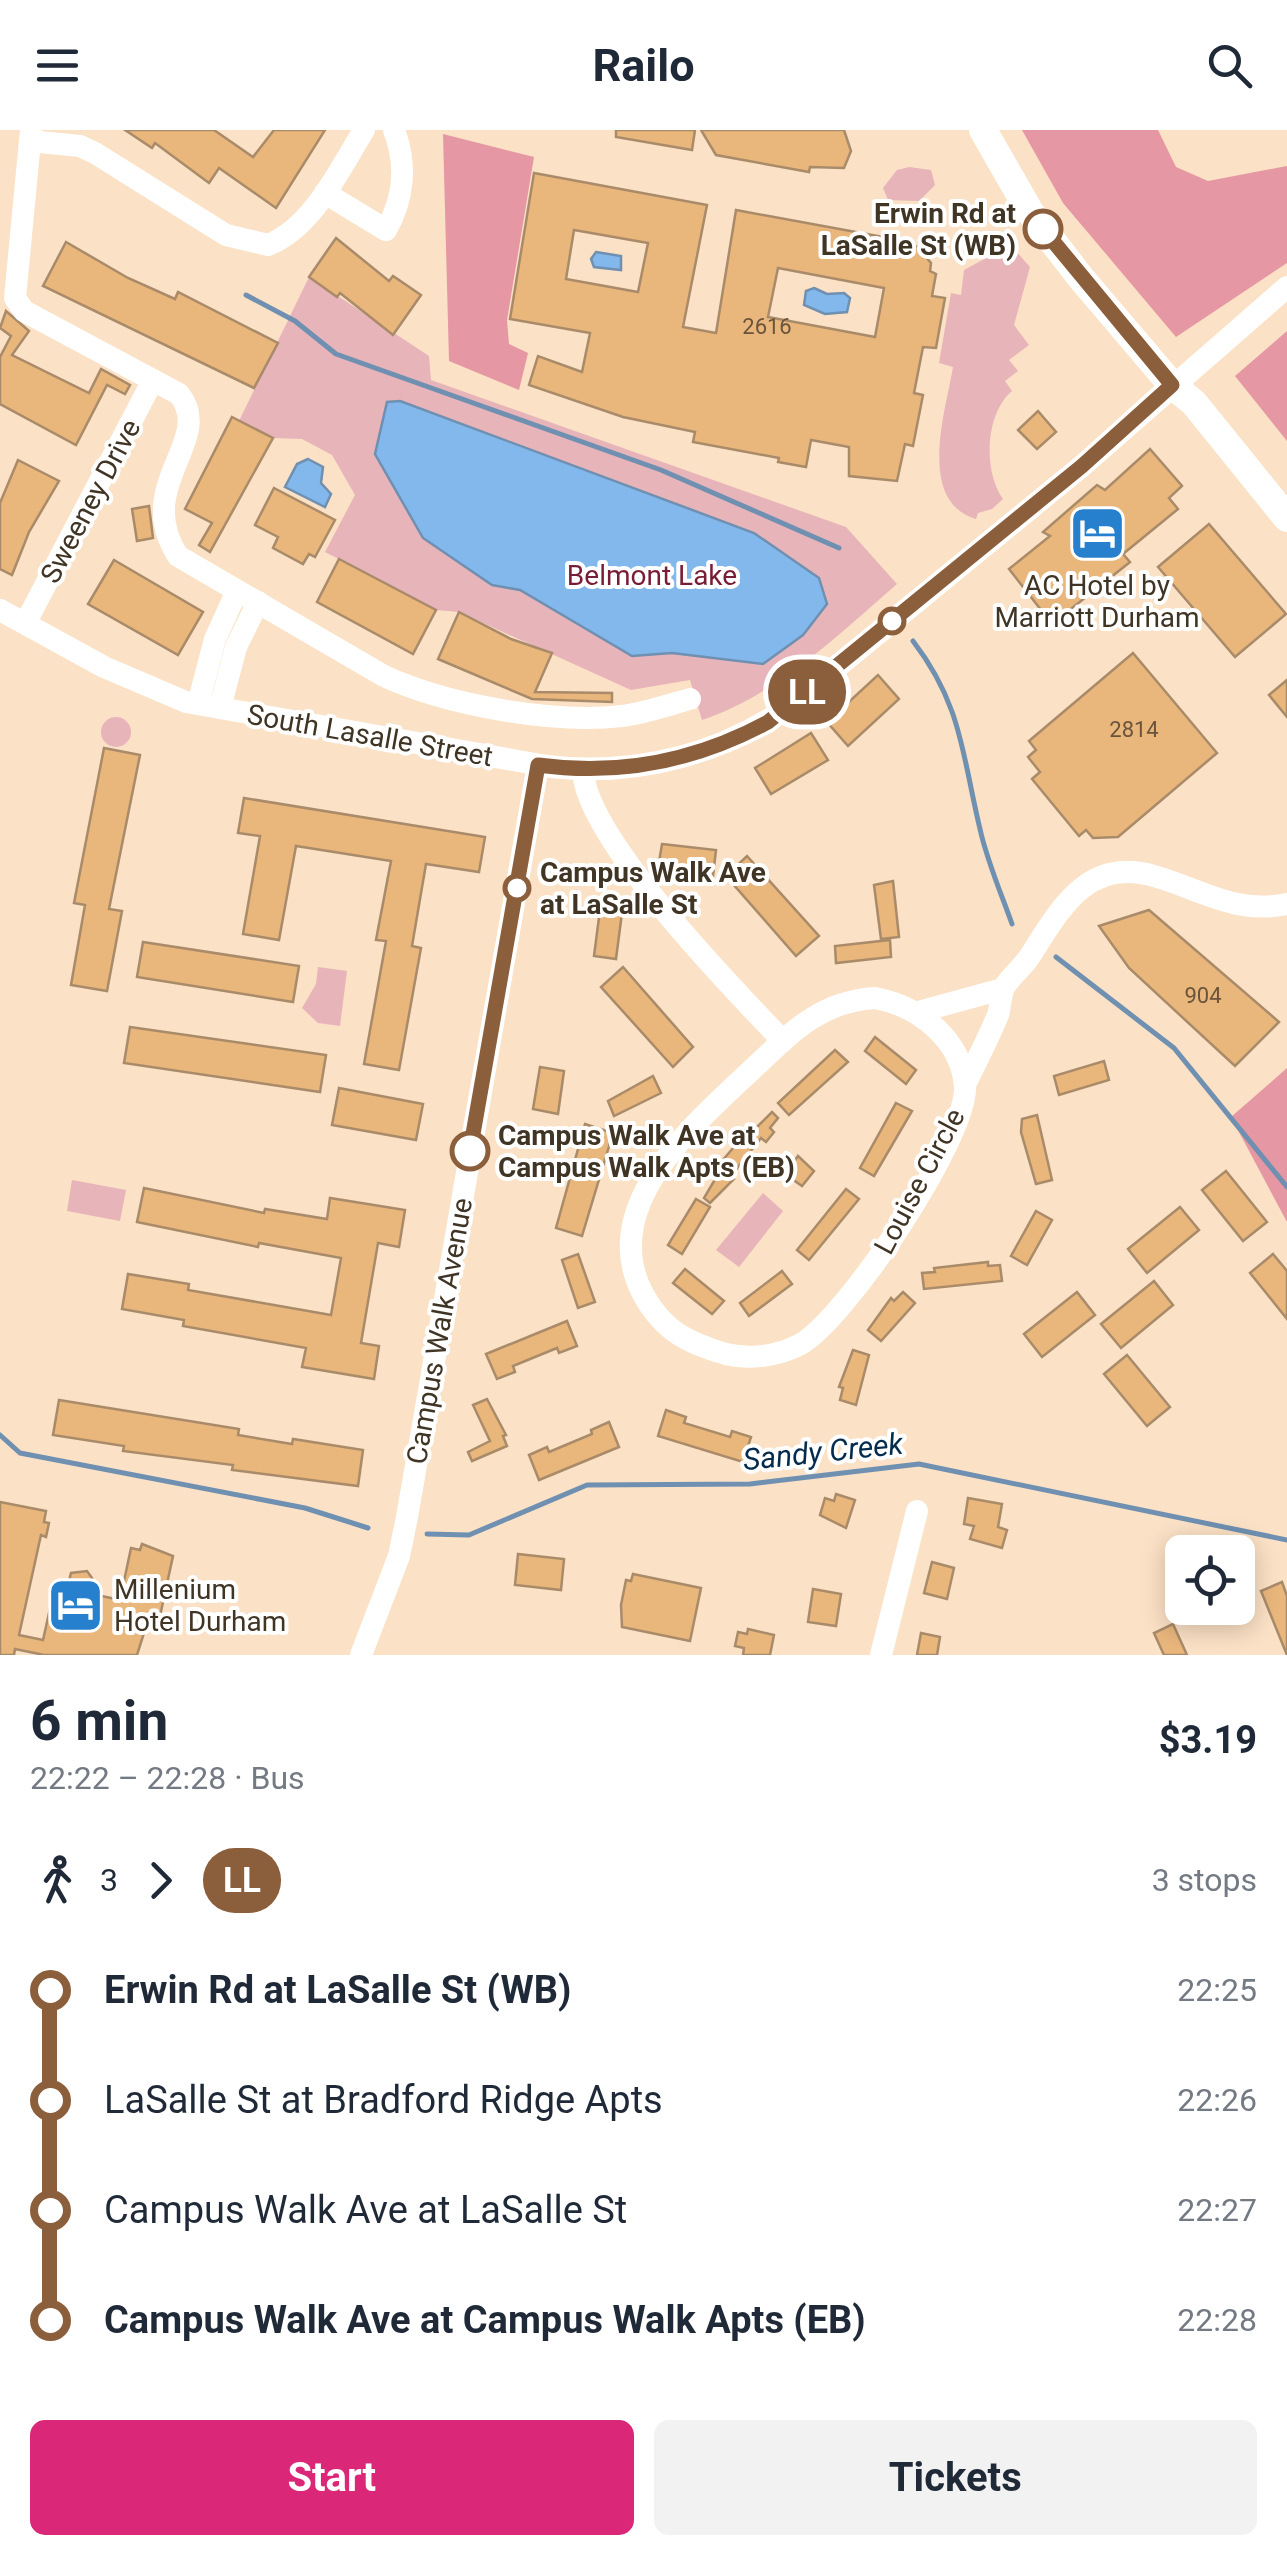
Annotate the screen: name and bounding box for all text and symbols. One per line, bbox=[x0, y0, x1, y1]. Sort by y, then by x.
icon: menu bbox=[30, 38, 85, 93]
icon: search bbox=[1202, 38, 1257, 93]
text: Railo bbox=[592, 39, 695, 92]
place label: Erwin Rd at LaSalle St (WB) bbox=[821, 197, 1016, 262]
marker: Erwin Rd at LaSalle St (WB) bbox=[1024, 210, 1062, 248]
house number: 2616 bbox=[742, 314, 792, 339]
street label: Sweeney Drive bbox=[33, 414, 147, 589]
hotel icon: AC Hotel by Marriott Durham bbox=[1067, 504, 1127, 564]
park label: Belmont Lake bbox=[567, 559, 737, 592]
place label: AC Hotel by Marriott Durham bbox=[994, 569, 1200, 634]
unlabelled marker bbox=[879, 608, 905, 634]
line badge: LL bbox=[762, 660, 852, 724]
text: LL bbox=[788, 672, 826, 713]
street label: South Lasalle Street bbox=[245, 698, 495, 773]
house number: 2814 bbox=[1109, 717, 1159, 742]
place label: Campus Walk Ave at LaSalle St bbox=[540, 856, 766, 921]
marker: Campus Walk Ave at LaSalle St bbox=[504, 875, 530, 901]
house number: 904 bbox=[1184, 983, 1222, 1008]
street label: Louise Circle bbox=[867, 1103, 972, 1260]
place label: Campus Walk Ave at Campus Walk Apts (EB) bbox=[498, 1119, 795, 1184]
marker: Campus Walk Ave at Campus Walk Apts (EB) bbox=[451, 1132, 489, 1170]
street label: Campus Walk Avenue bbox=[400, 1195, 479, 1467]
water label: Sandy Creek bbox=[741, 1426, 906, 1477]
map controls bbox=[1165, 1535, 1255, 1625]
button: locate bbox=[1165, 1535, 1255, 1625]
place label: Millenium Hotel Durham bbox=[114, 1573, 286, 1638]
hotel icon: Millenium Hotel Durham bbox=[45, 1575, 105, 1635]
text: 6 min bbox=[30, 1689, 168, 1753]
text: $3.19 bbox=[1159, 1718, 1257, 1762]
text: 22:22 – 22:28 · Bus bbox=[30, 1759, 305, 1797]
icon: walk bbox=[30, 1853, 85, 1908]
icon: forward bbox=[133, 1853, 188, 1908]
text: LL bbox=[223, 1860, 261, 1901]
text: 3 bbox=[100, 1861, 118, 1899]
text: 3 stops bbox=[1152, 1861, 1257, 1899]
text: Erwin Rd at LaSalle St (WB) bbox=[104, 1968, 571, 2012]
text: 22:25 bbox=[1177, 1971, 1257, 2009]
text: LaSalle St at Bradford Ridge Apts bbox=[104, 2078, 663, 2122]
text: 22:26 bbox=[1177, 2081, 1257, 2119]
text: Campus Walk Ave at LaSalle St bbox=[104, 2188, 627, 2232]
text: 22:27 bbox=[1177, 2191, 1257, 2229]
text: Campus Walk Ave at Campus Walk Apts (EB) bbox=[104, 2298, 866, 2342]
text: 22:28 bbox=[1177, 2301, 1257, 2339]
button: Start bbox=[30, 2420, 634, 2535]
button: Tickets bbox=[654, 2420, 1257, 2535]

